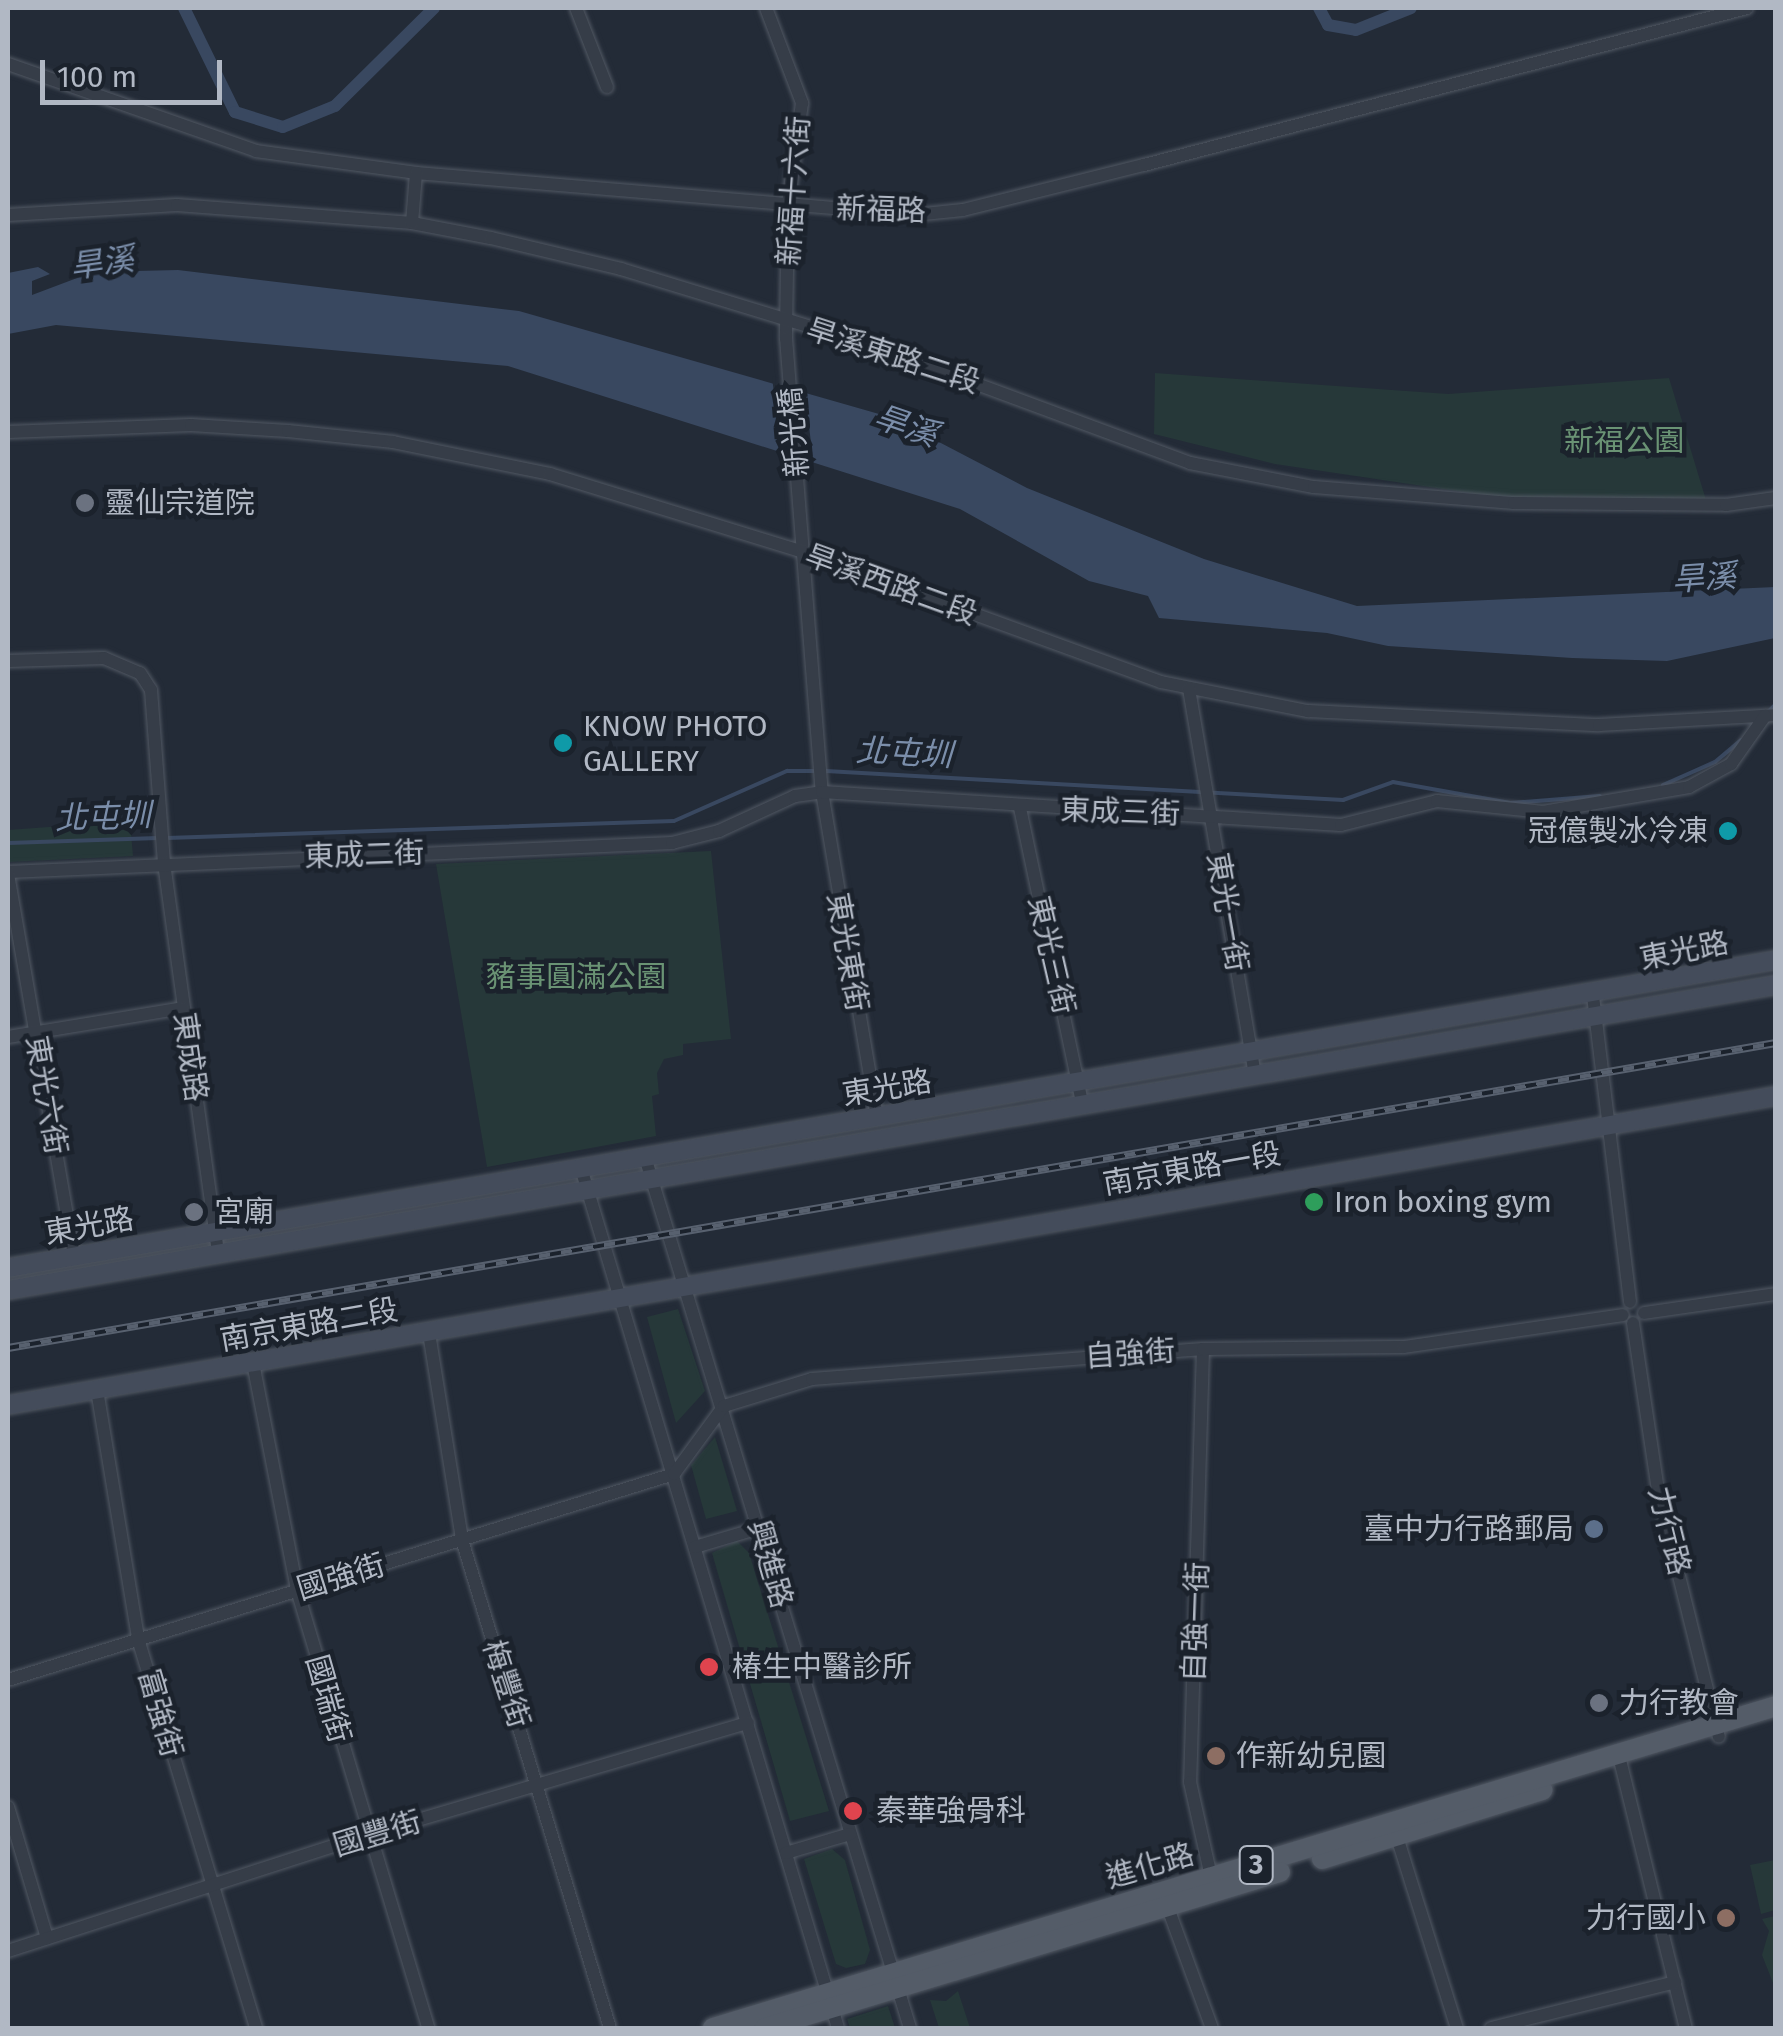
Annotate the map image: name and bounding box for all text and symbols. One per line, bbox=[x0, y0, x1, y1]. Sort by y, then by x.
scale bar bbox=[45, 40, 228, 102]
text: 100 m bbox=[57, 59, 137, 95]
street label: 新福十六街 bbox=[771, 115, 817, 267]
street label: 新福路 bbox=[835, 190, 927, 230]
water label: 旱溪 bbox=[68, 240, 136, 286]
street label: 旱溪東路二段 bbox=[802, 311, 984, 401]
street label: 新光橋 bbox=[772, 386, 816, 478]
water label: 旱溪 bbox=[869, 397, 943, 455]
park label: 新福公園 bbox=[1564, 423, 1684, 459]
place label: 靈仙宗道院 bbox=[105, 485, 255, 521]
marker: 靈仙宗道院 bbox=[74, 492, 96, 514]
street label: 旱溪西路二段 bbox=[800, 537, 982, 633]
water label: 旱溪 bbox=[1671, 557, 1737, 599]
place label: KNOW PHOTO GALLERY bbox=[583, 708, 767, 778]
water label: 北屯圳 bbox=[855, 731, 953, 775]
marker: KNOW PHOTO GALLERY bbox=[552, 732, 574, 754]
street label: 東成三街 bbox=[1059, 792, 1181, 832]
water label: 北屯圳 bbox=[54, 796, 152, 838]
place label: 冠億製冰冷凍 bbox=[1528, 813, 1708, 849]
marker: 冠億製冰冷凍 bbox=[1717, 820, 1739, 842]
street label: 東成二街 bbox=[303, 835, 425, 875]
street label: 東光一街 bbox=[1199, 850, 1255, 974]
street label: 東光東街 bbox=[819, 890, 875, 1014]
street label: 東光三街 bbox=[1020, 892, 1082, 1018]
street label: 東光路 bbox=[1636, 925, 1732, 977]
park label: 豬事圓滿公園 bbox=[486, 959, 666, 995]
street label: 東成路 bbox=[166, 1010, 214, 1104]
street label: 東光六街 bbox=[18, 1033, 74, 1157]
street label: 東光路 bbox=[840, 1063, 934, 1113]
street label: 南京東路一段 bbox=[1100, 1136, 1284, 1202]
place label: Iron boxing gym bbox=[1334, 1184, 1552, 1220]
marker: Iron boxing gym bbox=[1303, 1191, 1325, 1213]
place label: 宮廟 bbox=[214, 1194, 274, 1230]
street label: 東光路 bbox=[42, 1200, 136, 1252]
marker: 宮廟 bbox=[183, 1201, 205, 1223]
street label: 南京東路二段 bbox=[217, 1292, 401, 1358]
street label: 自強街 bbox=[1084, 1333, 1176, 1375]
street label: 力行路 bbox=[1641, 1483, 1697, 1579]
place label: 臺中力行路郵局 bbox=[1364, 1511, 1574, 1547]
street label: 興進路 bbox=[740, 1516, 800, 1612]
marker: 臺中力行路郵局 bbox=[1583, 1518, 1605, 1540]
street label: 國強街 bbox=[293, 1547, 389, 1607]
street label: 自強一街 bbox=[1176, 1561, 1216, 1683]
street label: 梅豐街 bbox=[475, 1636, 537, 1732]
place label: 椿生中醫診所 bbox=[732, 1649, 912, 1685]
street label: 國瑞街 bbox=[298, 1651, 358, 1747]
marker: 椿生中醫診所 bbox=[696, 1654, 722, 1680]
street label: 富強街 bbox=[130, 1665, 190, 1761]
place label: 力行教會 bbox=[1619, 1685, 1739, 1721]
marker: 力行教會 bbox=[1588, 1692, 1610, 1714]
place label: 作新幼兒園 bbox=[1236, 1738, 1386, 1774]
marker: 作新幼兒園 bbox=[1205, 1745, 1227, 1767]
place label: 秦華強骨科 bbox=[876, 1793, 1026, 1829]
marker: 秦華強骨科 bbox=[840, 1798, 866, 1824]
street label: 國豐街 bbox=[329, 1804, 425, 1864]
street label: 進化路 bbox=[1102, 1836, 1198, 1896]
road number: 3 bbox=[1238, 1842, 1274, 1888]
place label: 力行國小 bbox=[1586, 1900, 1706, 1936]
marker: 力行國小 bbox=[1715, 1907, 1737, 1929]

